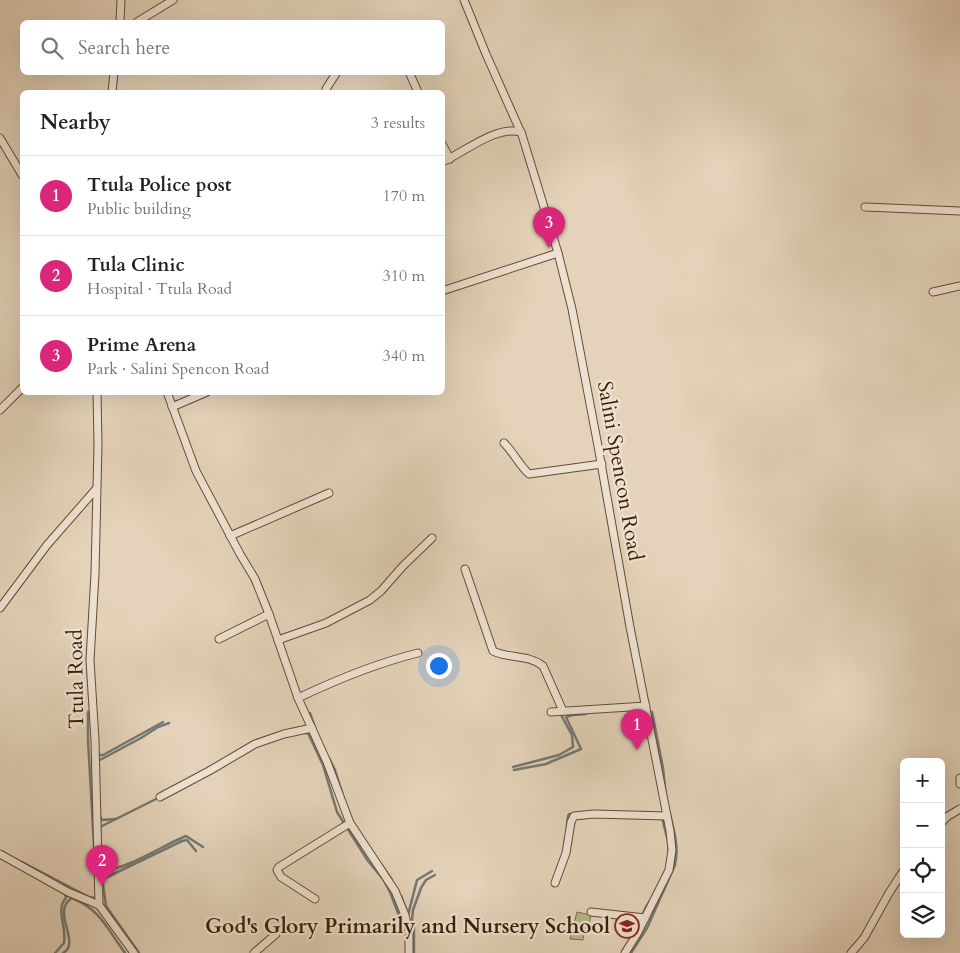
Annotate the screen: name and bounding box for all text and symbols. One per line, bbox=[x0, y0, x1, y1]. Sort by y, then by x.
search box bbox=[20, 20, 445, 75]
icon: search bbox=[38, 34, 66, 62]
text: Search here bbox=[78, 35, 170, 61]
text: Nearby bbox=[40, 108, 111, 137]
text: 3 results bbox=[371, 112, 425, 134]
text: Ttula Police post bbox=[87, 172, 232, 198]
text: 1 bbox=[52, 185, 60, 207]
text: 170 m bbox=[383, 185, 425, 207]
text: Public building bbox=[87, 198, 191, 220]
pin: 3 bbox=[533, 207, 565, 248]
text: Tula Clinic bbox=[87, 252, 185, 278]
text: 2 bbox=[52, 265, 60, 287]
text: 310 m bbox=[383, 265, 425, 287]
text: Hospital · Ttula Road bbox=[87, 278, 232, 300]
text: Prime Arena bbox=[87, 332, 196, 358]
text: 3 bbox=[52, 345, 60, 367]
text: 340 m bbox=[383, 345, 425, 367]
text: Park · Salini Spencon Road bbox=[87, 358, 269, 380]
street label: Salini Spencon Road bbox=[590, 379, 650, 563]
street label: Ttula Road bbox=[61, 629, 91, 729]
your location bbox=[426, 653, 452, 679]
pin: 1 bbox=[621, 709, 653, 750]
map controls bbox=[900, 758, 945, 938]
button: + bbox=[900, 758, 945, 803]
button: − bbox=[900, 803, 945, 848]
pin: 2 bbox=[86, 845, 118, 886]
button: locate bbox=[900, 848, 945, 893]
button: layers bbox=[900, 893, 945, 938]
place label: God's Glory Primarily and Nursery School bbox=[205, 912, 610, 941]
school or university icon: God's Glory Primarily and Nursery School bbox=[614, 913, 640, 939]

